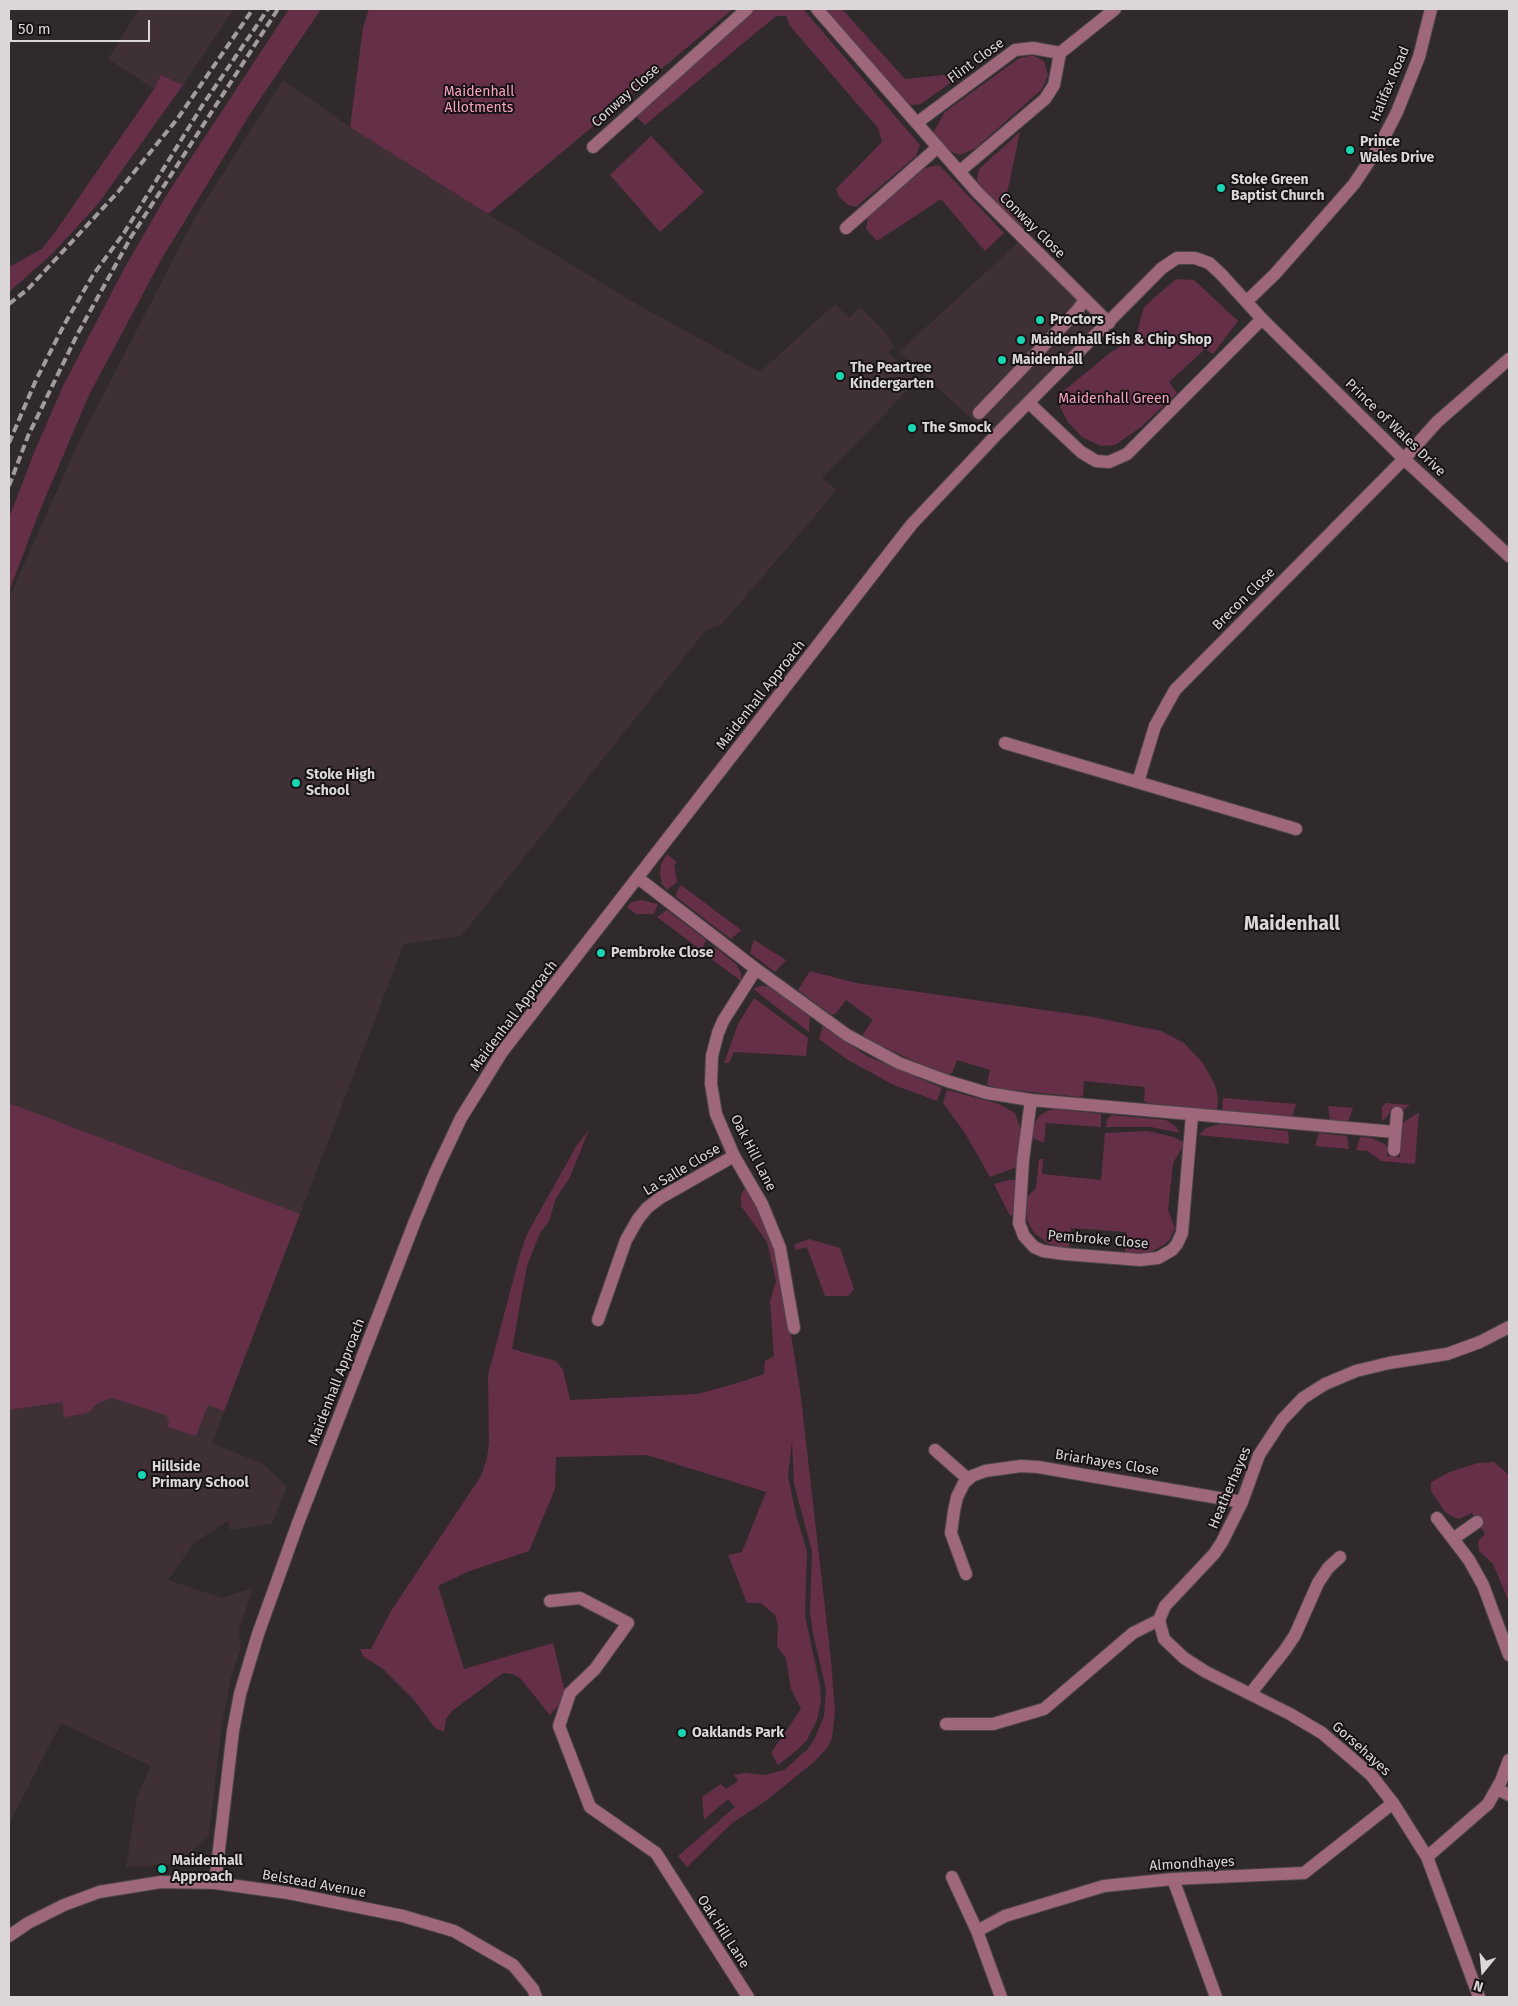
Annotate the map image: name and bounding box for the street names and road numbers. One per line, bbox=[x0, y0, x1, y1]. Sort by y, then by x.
street label: Flint Close bbox=[944, 35, 1008, 87]
street label: Halifax Road bbox=[1367, 44, 1413, 124]
street label: Conway Close bbox=[588, 61, 664, 131]
street label: Conway Close bbox=[996, 190, 1068, 262]
street label: Prince of Wales Drive bbox=[1341, 376, 1449, 480]
street label: Brecon Close bbox=[1209, 564, 1279, 634]
street label: Maidenhall Approach bbox=[713, 637, 809, 753]
street label: Maidenhall Approach bbox=[467, 957, 561, 1075]
street label: Oak Hill Lane bbox=[727, 1112, 779, 1194]
street label: La Salle Close bbox=[640, 1140, 724, 1200]
street label: Pembroke Close bbox=[1047, 1227, 1149, 1253]
street label: Maidenhall Approach bbox=[305, 1316, 369, 1448]
street label: Heatherhayes bbox=[1205, 1444, 1255, 1532]
street label: Briarhayes Close bbox=[1054, 1446, 1160, 1480]
street label: Gorsehayes bbox=[1328, 1718, 1394, 1780]
street label: Almondhayes bbox=[1149, 1853, 1235, 1875]
street label: Belstead Avenue bbox=[261, 1867, 367, 1901]
street label: Oak Hill Lane bbox=[693, 1892, 753, 1972]

